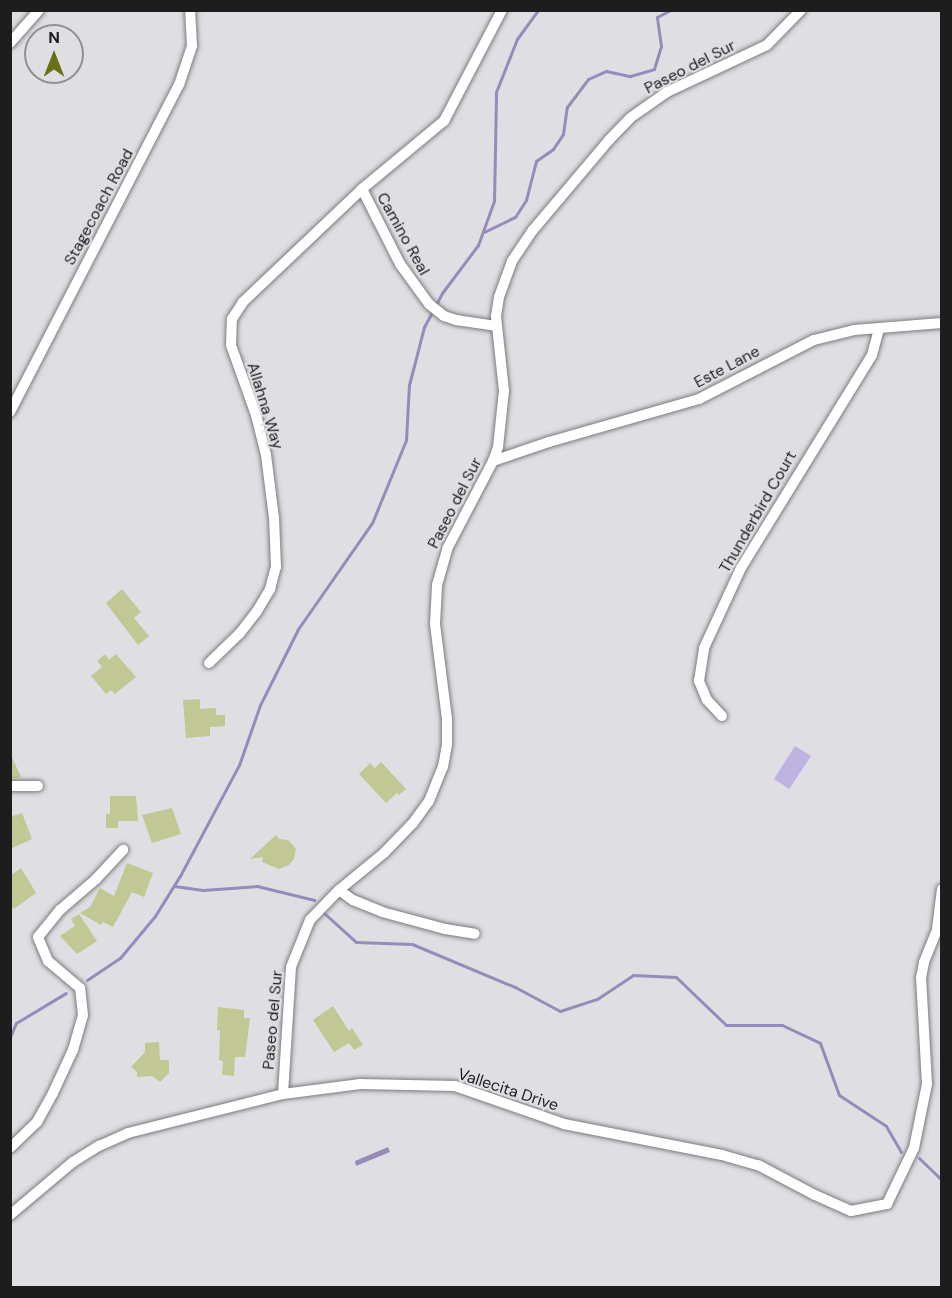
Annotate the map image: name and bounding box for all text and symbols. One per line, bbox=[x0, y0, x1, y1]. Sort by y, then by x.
north arrow bbox=[24, 24, 84, 84]
text: N bbox=[48, 27, 60, 48]
street label: Paseo del Sur bbox=[641, 36, 739, 98]
street label: Stagecoach Road bbox=[60, 145, 138, 269]
street label: Camino Real bbox=[372, 189, 434, 279]
street label: Este Lane bbox=[691, 342, 763, 392]
street label: Allahna Way bbox=[243, 360, 287, 452]
street label: Thunderbird Court bbox=[715, 448, 801, 576]
street label: Paseo del Sur bbox=[424, 454, 486, 552]
street label: Paseo del Sur bbox=[259, 969, 287, 1071]
street label: Vallecita Drive bbox=[455, 1065, 561, 1115]

